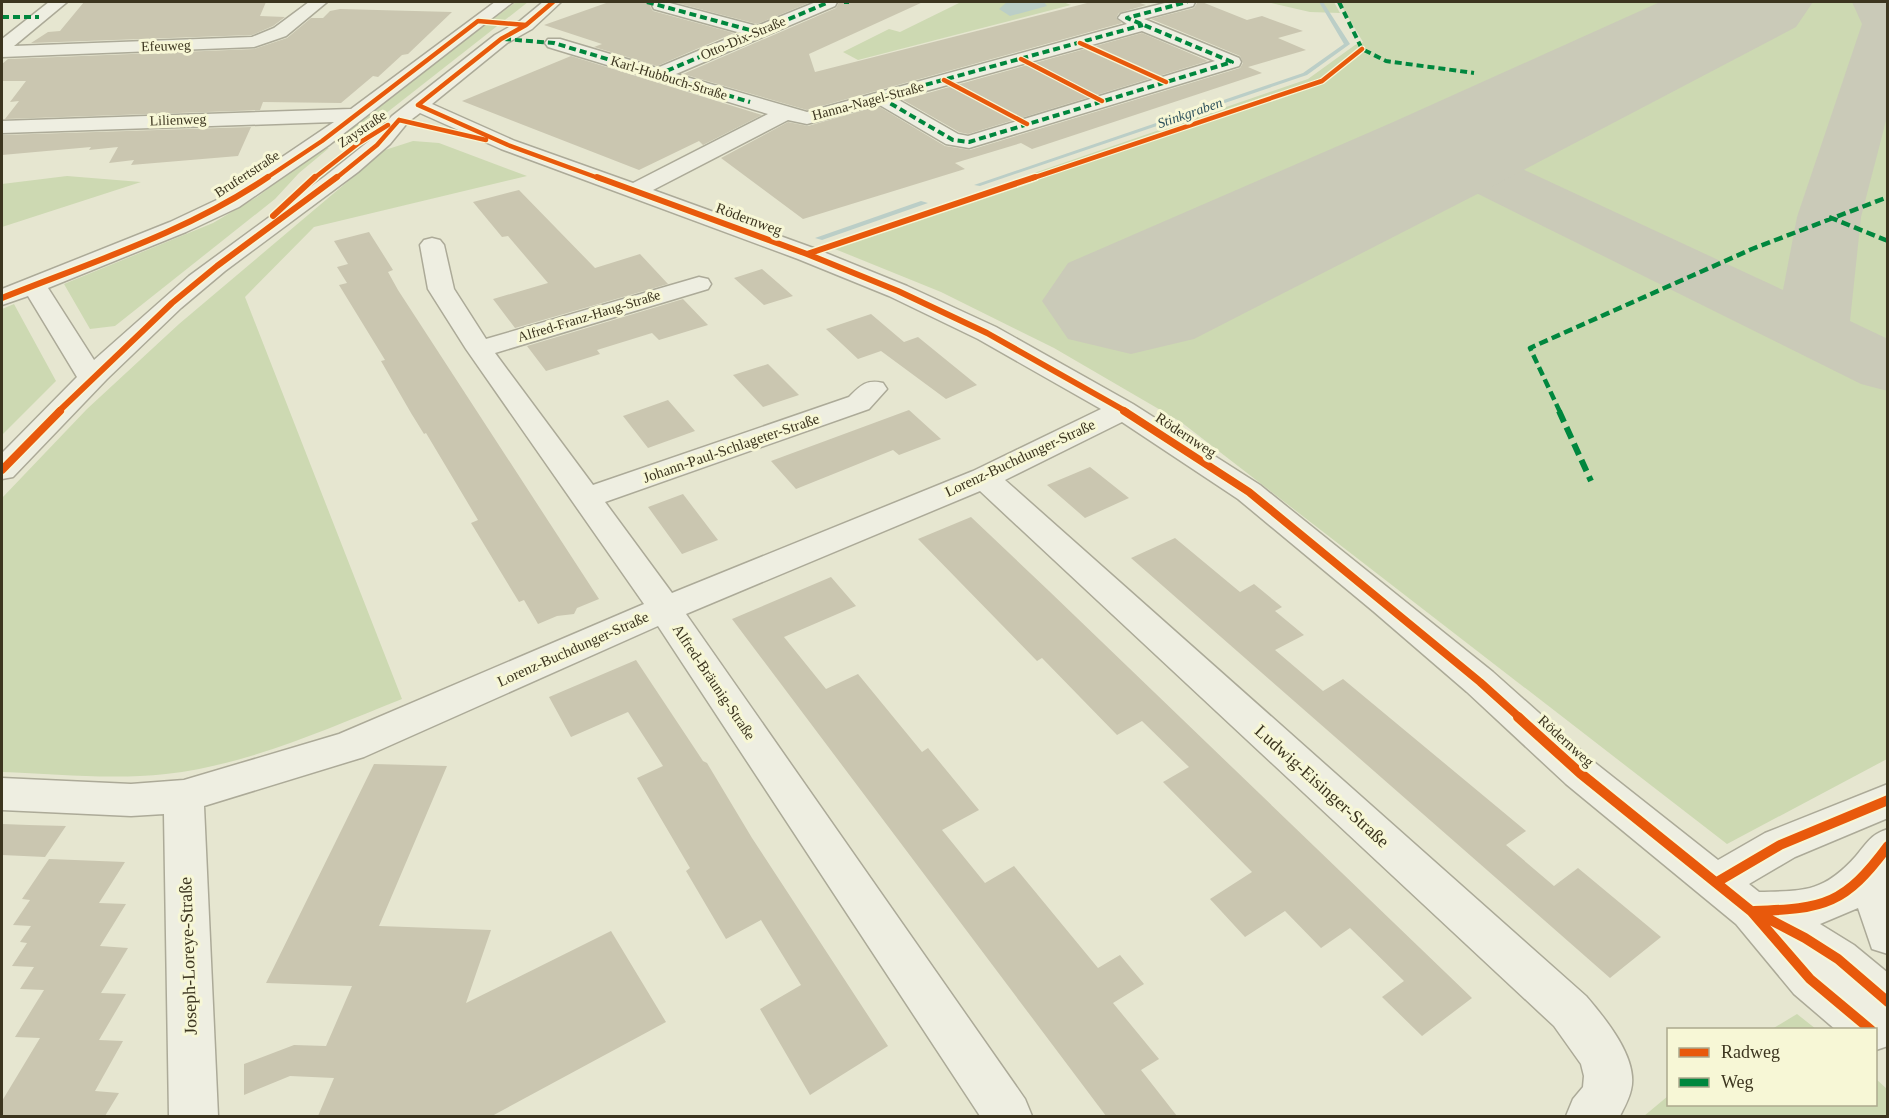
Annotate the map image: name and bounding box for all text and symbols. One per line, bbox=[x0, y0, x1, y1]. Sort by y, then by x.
street label: Otto-Dix-Straße bbox=[698, 13, 788, 63]
street label: Efeuweg bbox=[141, 38, 191, 54]
street label: Karl-Hubbuch-Straße bbox=[609, 53, 729, 103]
street label: Hanna-Nagel-Straße bbox=[810, 79, 926, 123]
water label: Stinkgraben bbox=[1156, 95, 1224, 131]
street label: Zaystraße bbox=[335, 107, 389, 151]
street label: Lilienweg bbox=[149, 112, 207, 128]
street label: Brufertstraße bbox=[212, 148, 282, 200]
street label: Rödernweg bbox=[714, 200, 785, 239]
street label: Alfred-Franz-Haug-Straße bbox=[516, 287, 662, 345]
street label: Rödernweg bbox=[1153, 409, 1220, 461]
street label: Johann-Paul-Schlageter-Straße bbox=[641, 410, 822, 486]
street label: Lorenz-Buchdunger-Straße bbox=[942, 416, 1098, 500]
street label: Lorenz-Buchdunger-Straße bbox=[495, 608, 651, 690]
street label: Alfred-Bräunig-Straße bbox=[669, 621, 759, 743]
street label: Rödernweg bbox=[1535, 712, 1597, 770]
street label: Ludwig-Eisinger-Straße bbox=[1251, 720, 1393, 852]
street label: Joseph-Loreye-Straße bbox=[175, 877, 201, 1035]
legend bbox=[1667, 1028, 1877, 1106]
text: Radweg bbox=[1721, 1042, 1780, 1062]
text: Weg bbox=[1721, 1072, 1754, 1092]

